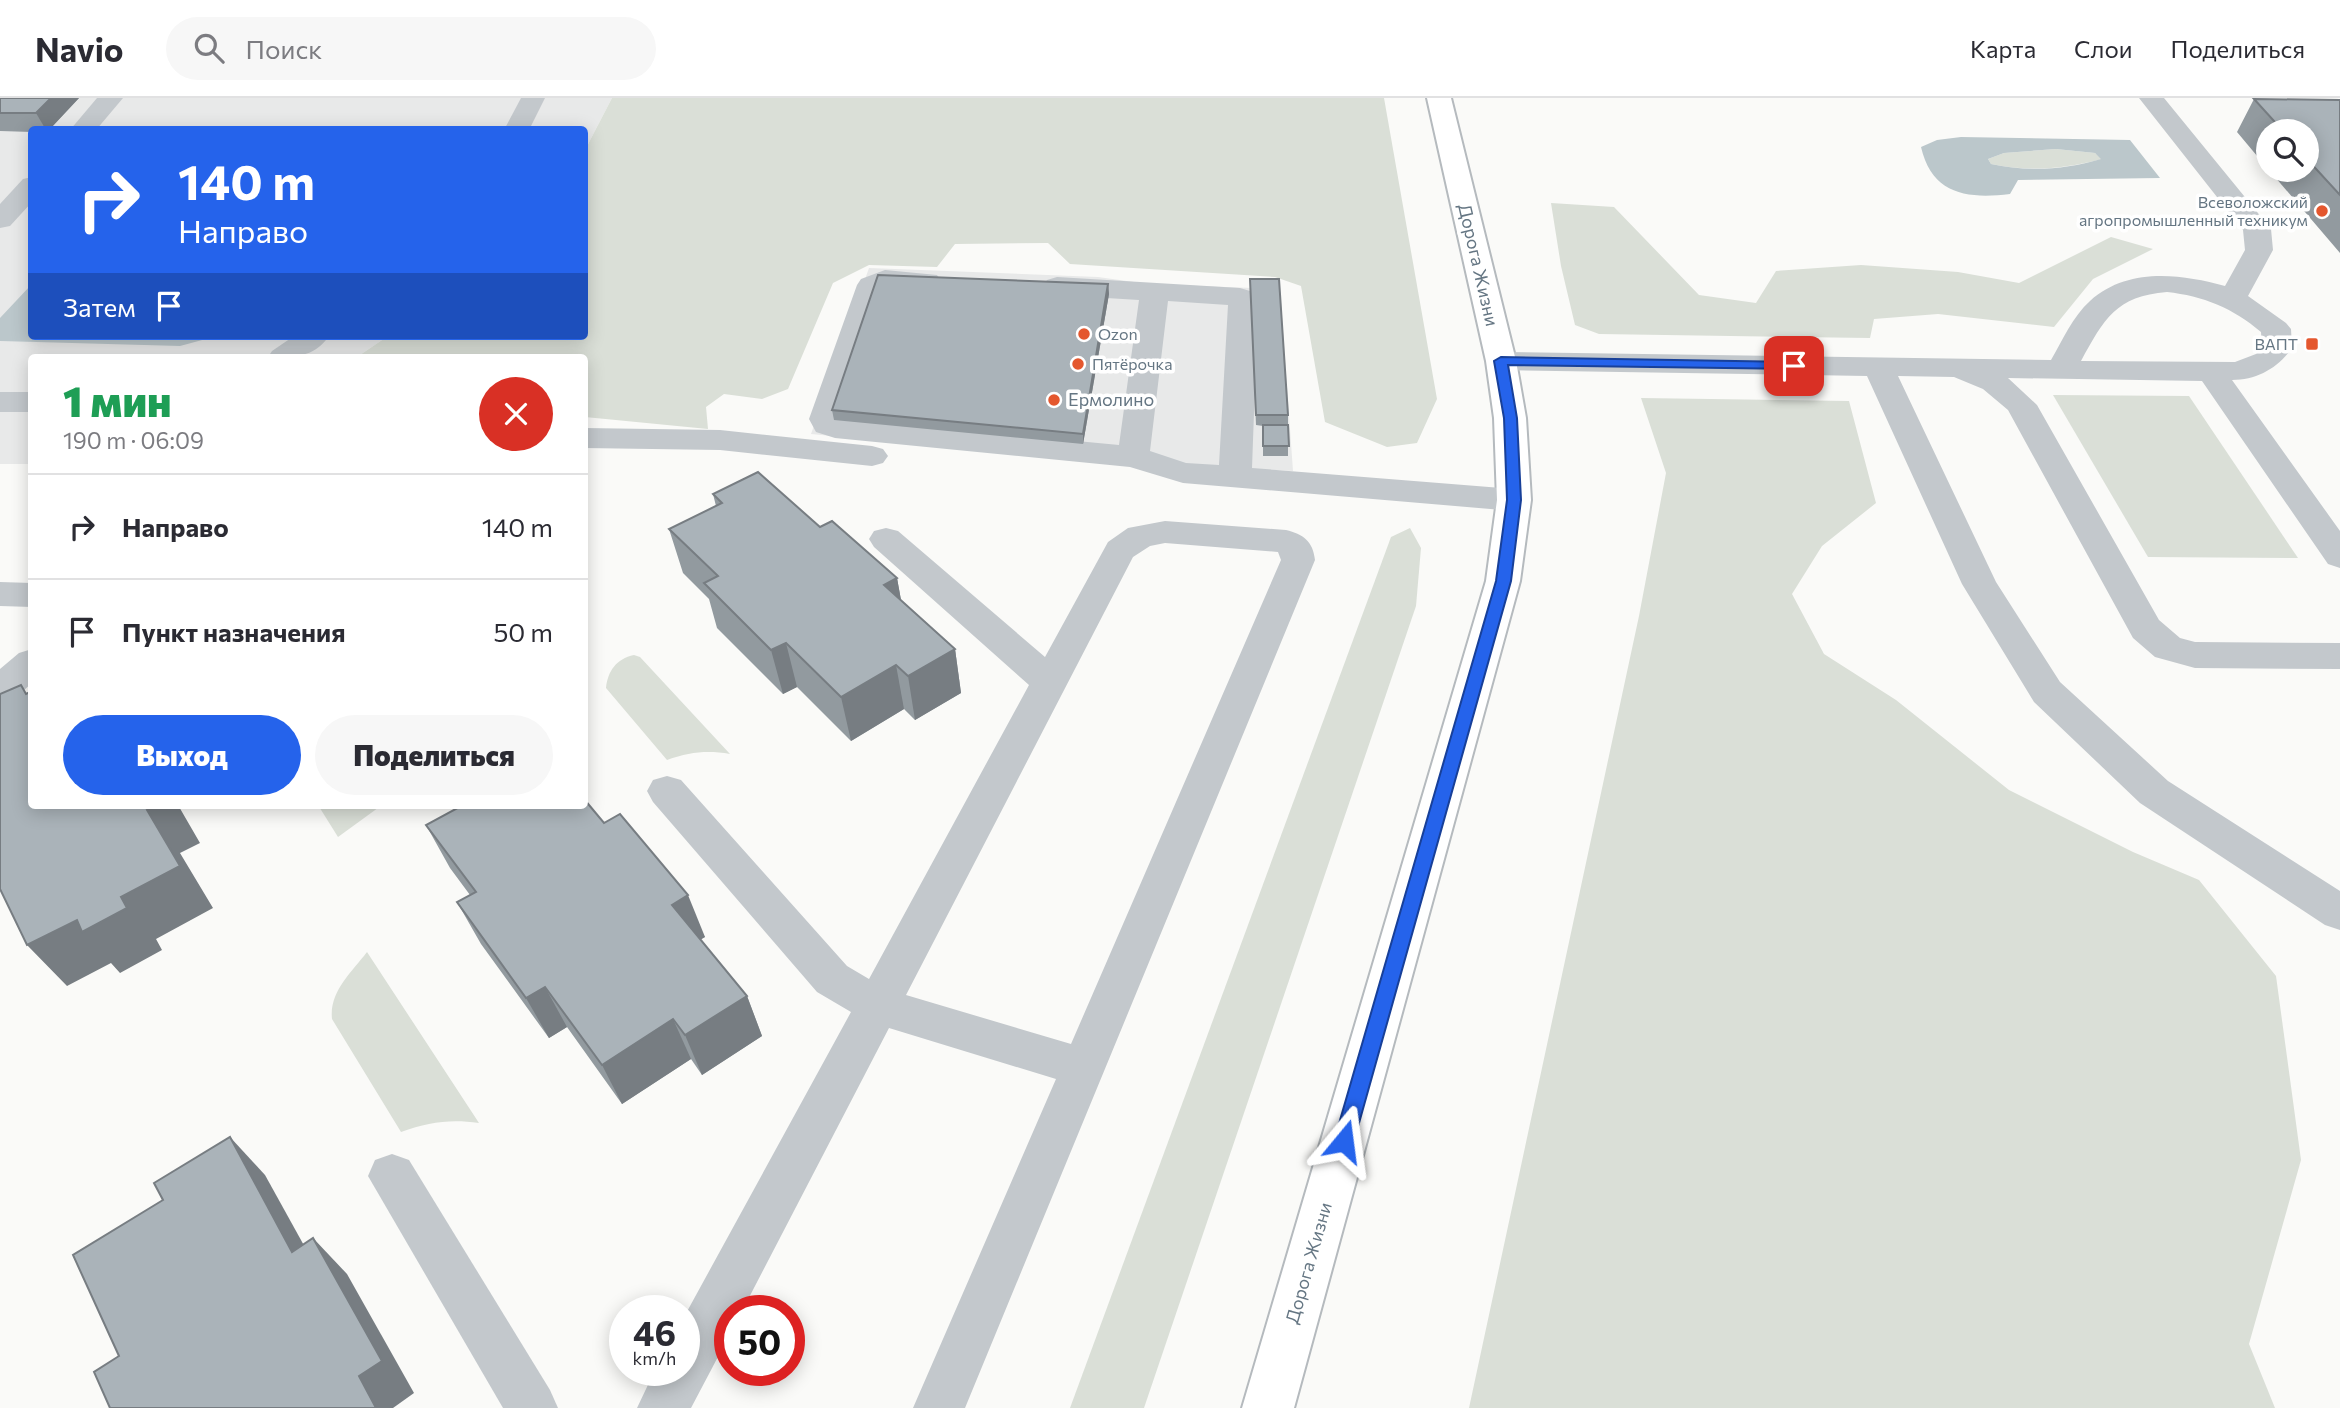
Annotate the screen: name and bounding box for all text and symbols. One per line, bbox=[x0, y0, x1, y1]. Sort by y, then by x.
search box bbox=[166, 17, 656, 80]
text: Navio bbox=[35, 28, 124, 69]
icon: search bbox=[190, 29, 228, 67]
text: Поиск bbox=[246, 33, 322, 64]
text: Карта bbox=[1970, 34, 2036, 63]
text: Слои bbox=[2074, 34, 2132, 63]
text: Поделиться bbox=[2170, 34, 2305, 63]
map controls bbox=[2256, 119, 2319, 182]
button: search bbox=[2256, 119, 2319, 182]
text: 140 m bbox=[178, 150, 315, 210]
icon: right bbox=[63, 154, 154, 245]
place label: Всеволожский агропромышленный техникум bbox=[2079, 192, 2308, 229]
street label: Дорога Жизни bbox=[1454, 201, 1504, 328]
marker: Всеволожский агропромышленный техникум bbox=[2314, 203, 2330, 219]
text: Направо bbox=[178, 210, 308, 250]
icon: arrive bbox=[150, 287, 188, 325]
text: Затем bbox=[63, 291, 136, 322]
place label: Ozon bbox=[1098, 324, 1138, 343]
marker: Ozon bbox=[1076, 326, 1092, 342]
place label: ВАПТ bbox=[2254, 334, 2298, 353]
pin bbox=[1764, 336, 1824, 396]
marker: ВАПТ bbox=[2304, 336, 2320, 352]
icon: arrive bbox=[1775, 347, 1813, 385]
place label: Пятёрочка bbox=[1092, 354, 1172, 373]
marker: Пятёрочка bbox=[1070, 356, 1086, 372]
text: 1 мин bbox=[63, 374, 172, 426]
button: close bbox=[479, 377, 553, 451]
place label: Ермолино bbox=[1068, 388, 1154, 410]
marker: Ермолино bbox=[1046, 392, 1062, 408]
text: 190 m · 06:09 bbox=[63, 426, 204, 454]
icon: right bbox=[63, 508, 101, 546]
text: Направо bbox=[122, 511, 229, 542]
text: 140 m bbox=[482, 511, 553, 542]
icon: arrive bbox=[63, 613, 101, 651]
text: Пункт назначения bbox=[122, 616, 346, 647]
text: 50 m bbox=[493, 616, 553, 647]
button: Выход bbox=[63, 715, 301, 795]
button: Поделиться bbox=[315, 715, 553, 795]
position arrow bbox=[1307, 1104, 1381, 1178]
street label: Дорога Жизни bbox=[1280, 1200, 1336, 1326]
speed limit sign: 50 bbox=[714, 1295, 805, 1386]
text: 46 bbox=[633, 1310, 676, 1353]
text: km/h bbox=[633, 1347, 676, 1369]

